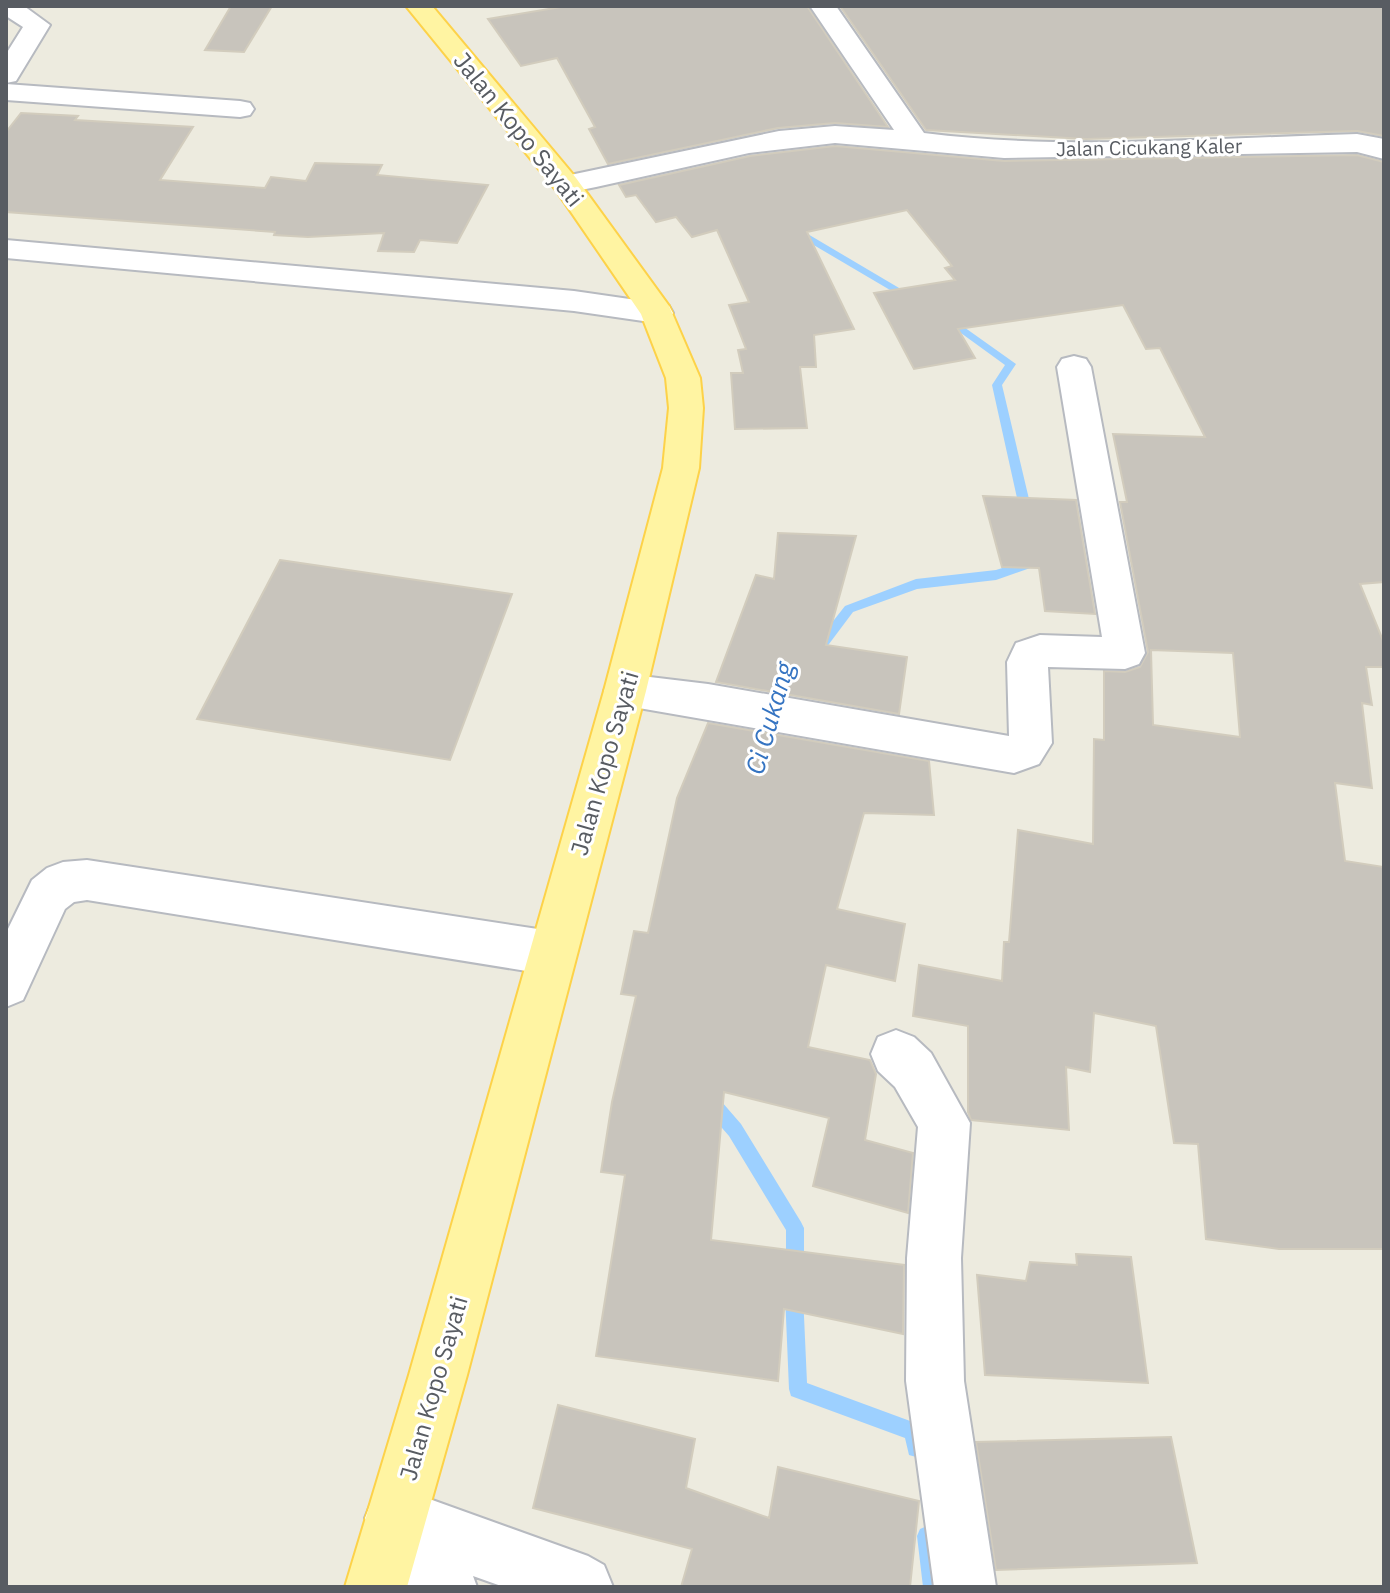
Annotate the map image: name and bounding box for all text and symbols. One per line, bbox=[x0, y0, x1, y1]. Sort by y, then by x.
street label: Jalan Kopo Sayati bbox=[447, 45, 591, 213]
street label: Jalan Cicukang Kaler bbox=[1056, 132, 1242, 162]
water label: Ci Cukang bbox=[737, 656, 802, 778]
street label: Jalan Kopo Sayati bbox=[562, 667, 646, 859]
street label: Jalan Kopo Sayati bbox=[391, 1292, 475, 1484]

